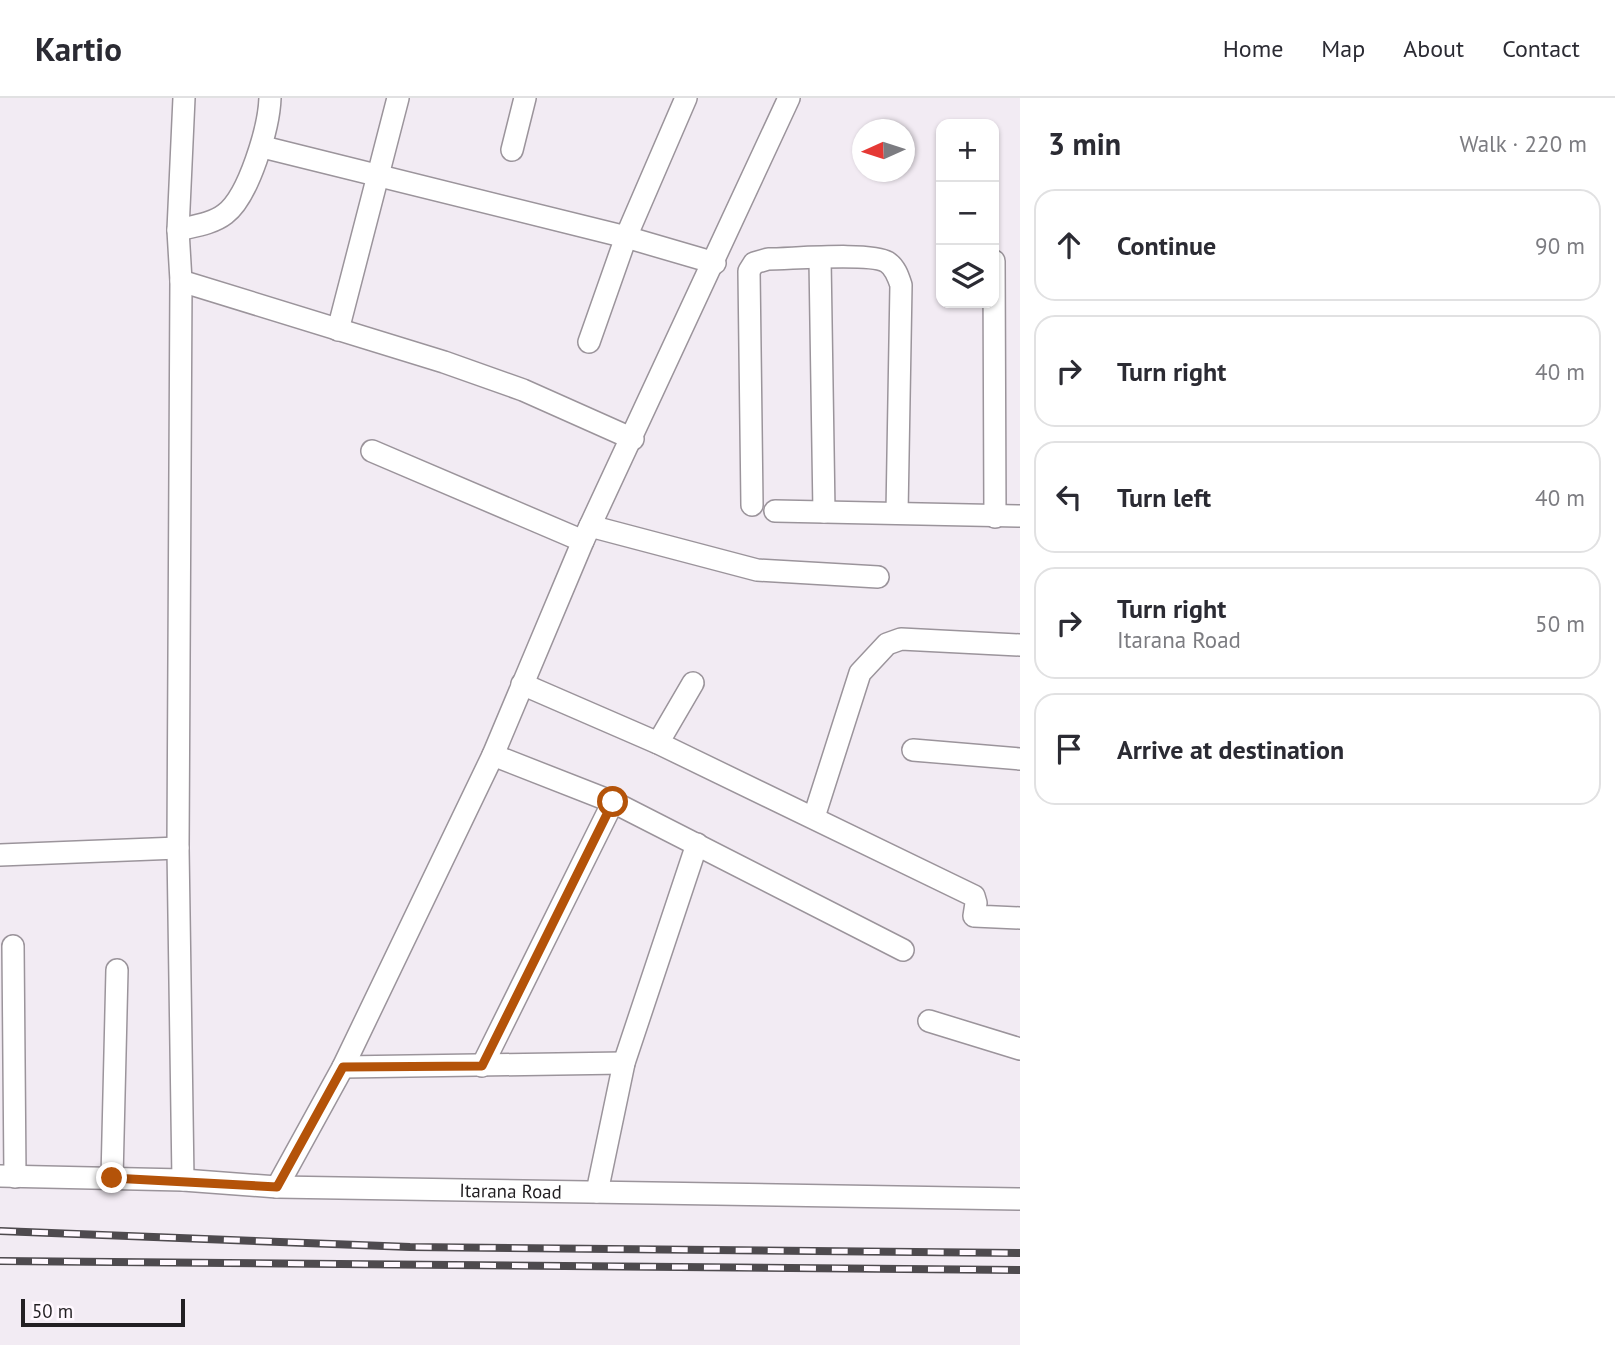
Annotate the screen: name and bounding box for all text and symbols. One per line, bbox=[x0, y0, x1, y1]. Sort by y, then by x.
text: Kartio bbox=[35, 27, 122, 70]
text: Home bbox=[1223, 33, 1283, 64]
text: Map bbox=[1321, 33, 1365, 64]
text: About bbox=[1403, 33, 1464, 64]
text: Contact bbox=[1502, 33, 1580, 64]
north arrow bbox=[852, 119, 915, 182]
map controls bbox=[936, 119, 999, 308]
button: + bbox=[936, 119, 999, 182]
text: 3 min bbox=[1048, 124, 1121, 163]
text: Walk · 220 m bbox=[1460, 129, 1587, 158]
button: − bbox=[936, 182, 999, 245]
icon: ahead bbox=[1050, 226, 1088, 264]
text: Continue bbox=[1117, 229, 1216, 262]
text: 90 m bbox=[1535, 231, 1585, 260]
button: layers bbox=[936, 245, 999, 308]
icon: right bbox=[1050, 352, 1088, 390]
text: Turn right bbox=[1117, 355, 1226, 388]
text: 40 m bbox=[1535, 357, 1585, 386]
icon: left bbox=[1050, 478, 1088, 516]
text: Turn left bbox=[1117, 481, 1211, 514]
text: 40 m bbox=[1535, 483, 1585, 512]
text: Turn right bbox=[1117, 592, 1226, 625]
icon: right bbox=[1050, 604, 1088, 642]
text: 50 m bbox=[1535, 609, 1585, 638]
text: Itarana Road bbox=[1117, 625, 1241, 654]
icon: arrive bbox=[1050, 730, 1088, 768]
text: Arrive at destination bbox=[1117, 733, 1344, 766]
route start bbox=[597, 786, 628, 817]
route end bbox=[96, 1162, 127, 1193]
street label: Itarana Road bbox=[459, 1178, 562, 1204]
scale bar bbox=[21, 1296, 186, 1328]
text: 50 m bbox=[32, 1299, 73, 1323]

